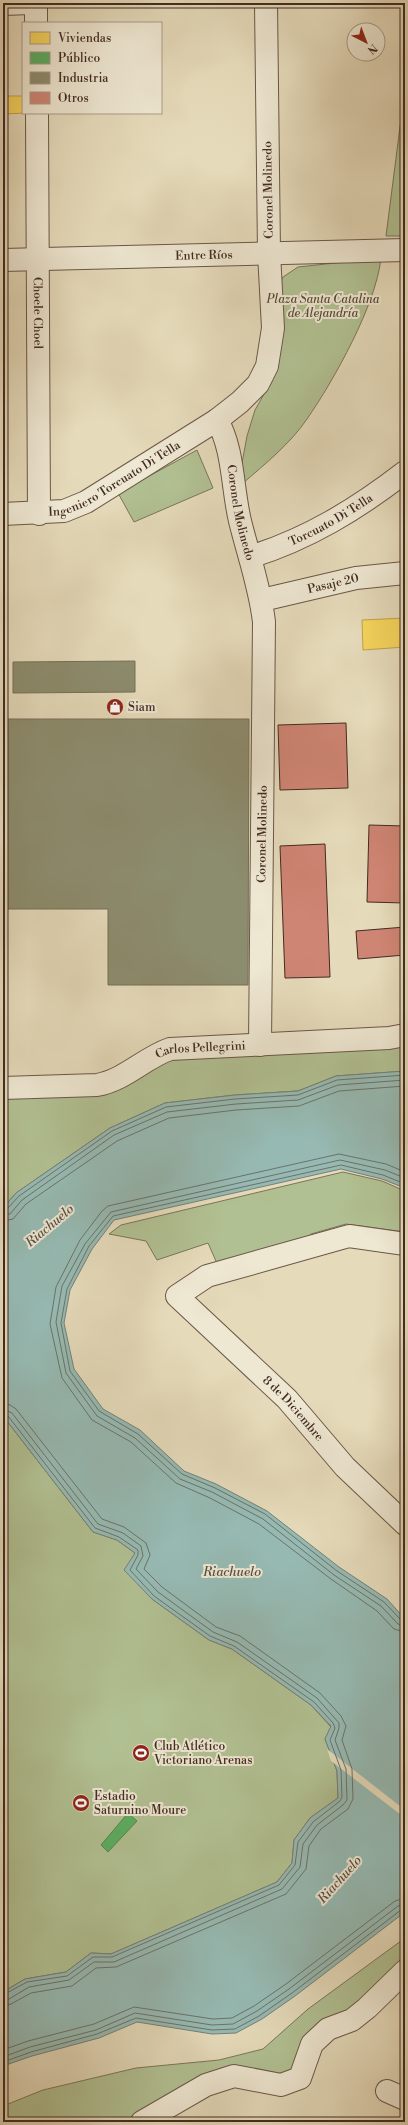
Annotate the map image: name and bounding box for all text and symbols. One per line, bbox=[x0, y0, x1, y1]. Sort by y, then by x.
legend bbox=[22, 22, 162, 114]
north arrow bbox=[346, 22, 386, 62]
text: Viviendas bbox=[57, 31, 111, 46]
text: N bbox=[364, 41, 380, 57]
text: Público bbox=[58, 51, 101, 66]
text: Industria bbox=[58, 71, 109, 86]
text: Otros bbox=[58, 91, 89, 106]
street label: Coronel Molinedo bbox=[260, 141, 277, 239]
street label: Entre Ríos bbox=[175, 247, 233, 264]
street label: Choele Choel bbox=[30, 277, 45, 350]
park label: Plaza Santa Catalina de Alejandría bbox=[266, 292, 380, 321]
street label: Ingeniero Torcuato Di Tella bbox=[48, 437, 184, 520]
street label: Coronel Molinedo bbox=[223, 464, 257, 563]
street label: Torcuato Di Tella bbox=[287, 490, 376, 550]
street label: Pasaje 20 bbox=[306, 571, 360, 597]
shop icon: Siam bbox=[105, 697, 125, 717]
place label: Siam bbox=[128, 700, 156, 715]
street label: Coronel Molinedo bbox=[254, 785, 271, 883]
street label: Carlos Pellegrini bbox=[153, 1038, 246, 1062]
water label: Riachuelo bbox=[21, 1201, 77, 1251]
street label: 8 de Diciembre bbox=[259, 1373, 327, 1444]
water label: Riachuelo bbox=[202, 1564, 261, 1580]
place label: Club Atlético Victoriano Arenas bbox=[153, 1739, 252, 1768]
sports icon: Club Atlético Victoriano Arenas bbox=[131, 1743, 151, 1763]
place label: Estadio Saturnino Moure bbox=[94, 1789, 186, 1818]
sports icon: Estadio Saturnino Moure bbox=[71, 1793, 91, 1813]
water label: Riachuelo bbox=[314, 1853, 365, 1907]

